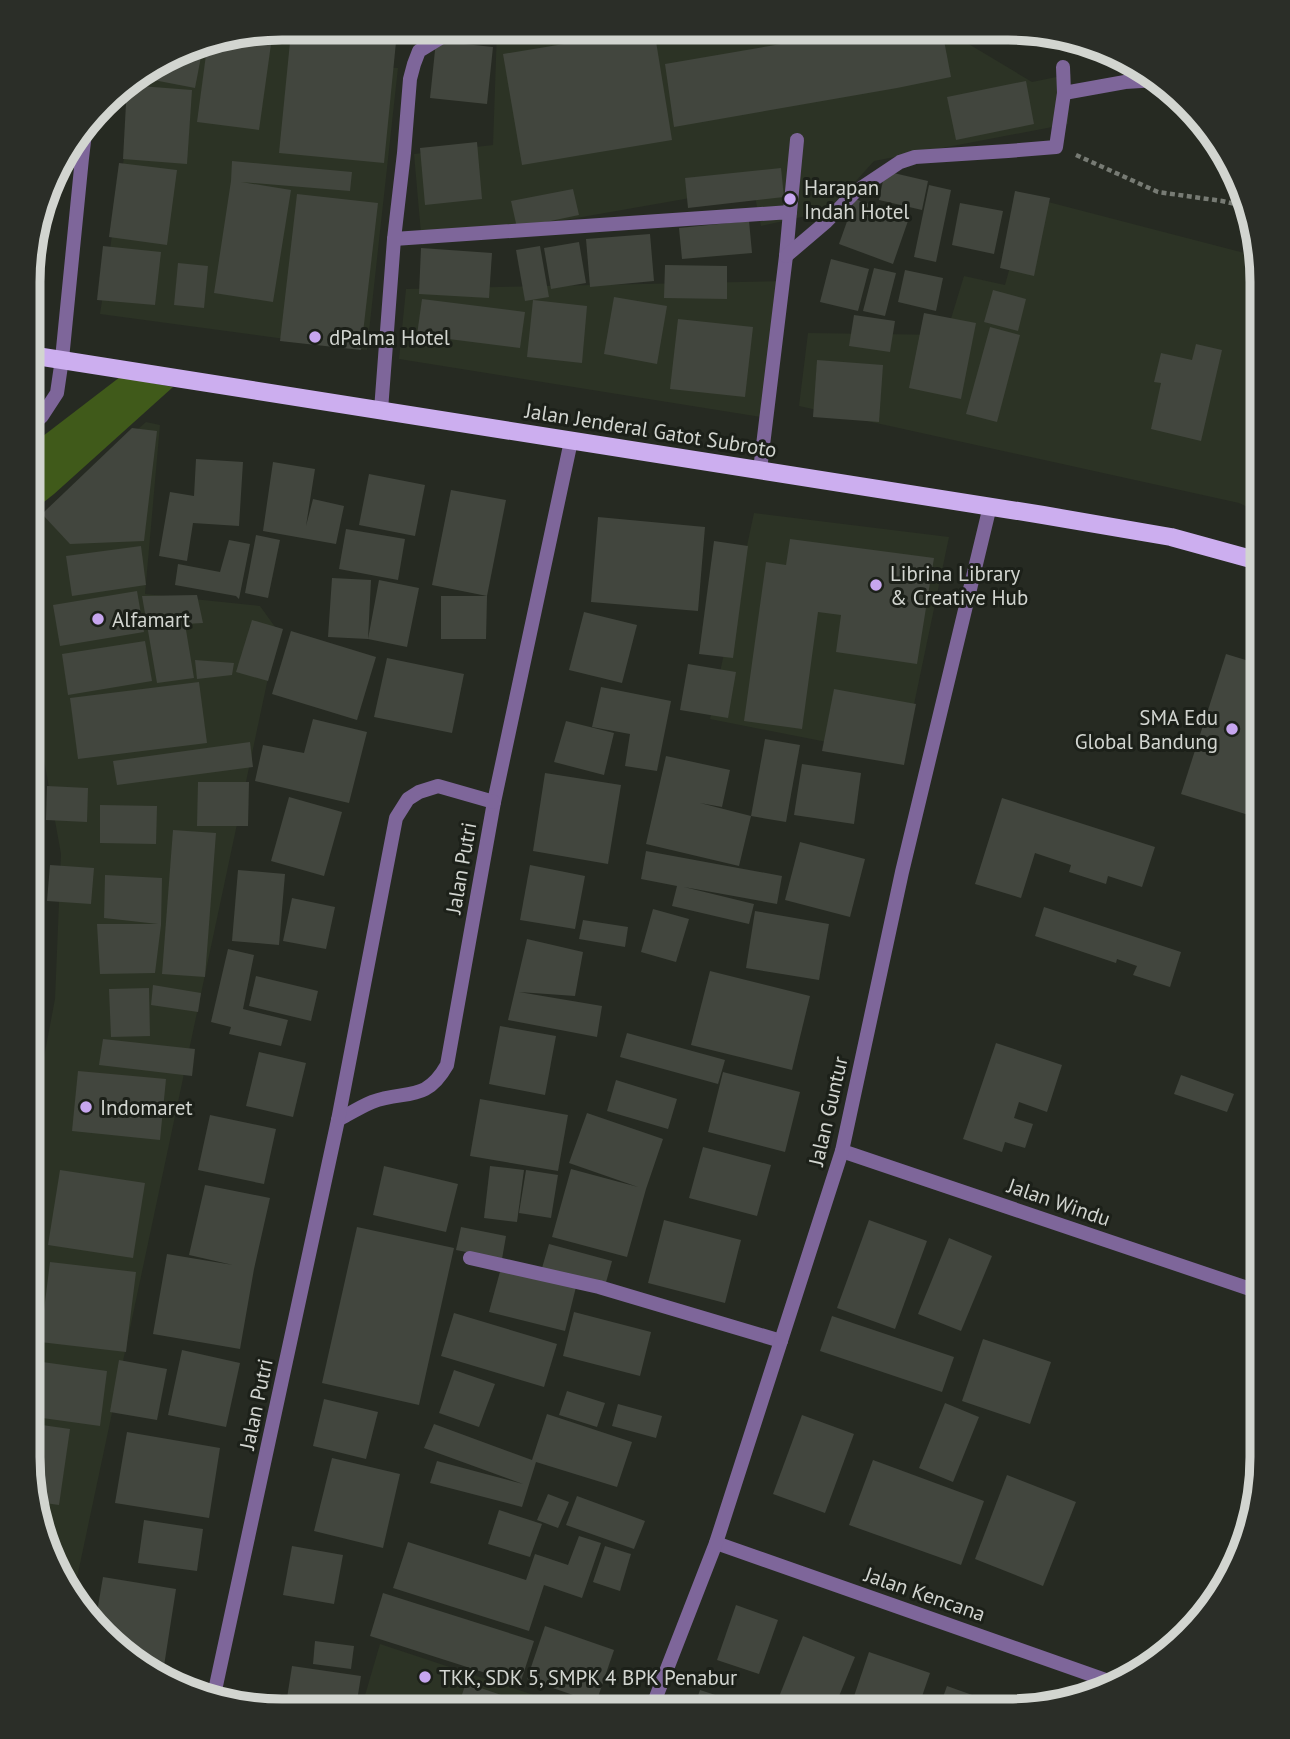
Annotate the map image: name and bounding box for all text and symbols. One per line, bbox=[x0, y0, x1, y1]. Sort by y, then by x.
place label: Harapan Indah Hotel bbox=[804, 174, 909, 225]
marker: Harapan Indah Hotel bbox=[782, 191, 798, 207]
place label: dPalma Hotel bbox=[329, 324, 450, 351]
marker: dPalma Hotel bbox=[307, 329, 323, 345]
street label: Jalan Jenderal Gatot Subroto bbox=[522, 397, 779, 463]
place label: Librina Library & Creative Hub bbox=[890, 560, 1028, 611]
marker: Librina Library & Creative Hub bbox=[868, 577, 884, 593]
place label: Alfamart bbox=[112, 606, 190, 633]
marker: Alfamart bbox=[90, 611, 106, 627]
place label: SMA Edu Global Bandung bbox=[1075, 704, 1218, 755]
marker: SMA Edu Global Bandung bbox=[1224, 721, 1240, 737]
street label: Jalan Putri bbox=[440, 820, 482, 917]
street label: Jalan Guntur bbox=[802, 1054, 854, 1169]
place label: Indomaret bbox=[100, 1094, 193, 1121]
marker: Indomaret bbox=[78, 1099, 94, 1115]
street label: Jalan Windu bbox=[1003, 1172, 1114, 1232]
street label: Jalan Putri bbox=[233, 1356, 279, 1453]
street label: Jalan Kencana bbox=[860, 1560, 989, 1627]
place label: TKK, SDK 5, SMPK 4 BPK Penabur bbox=[439, 1664, 737, 1691]
marker: TKK, SDK 5, SMPK 4 BPK Penabur bbox=[417, 1669, 433, 1685]

